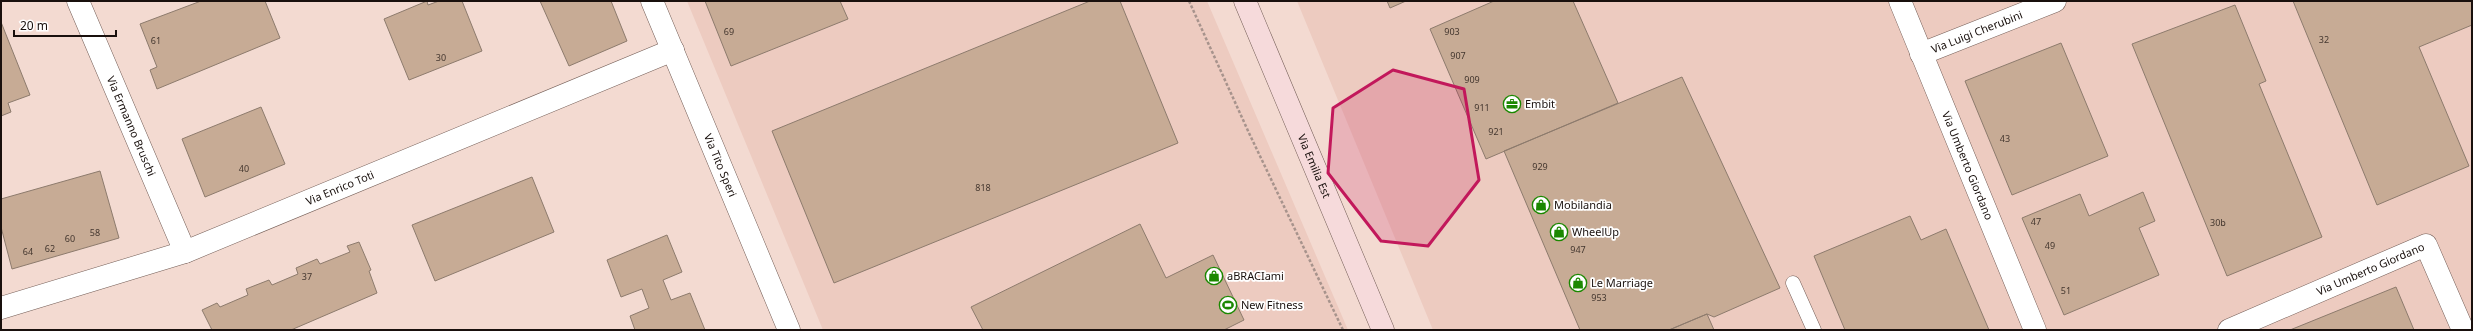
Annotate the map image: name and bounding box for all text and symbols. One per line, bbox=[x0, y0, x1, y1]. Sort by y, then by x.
street label: Via Luigi Cherubini bbox=[1929, 7, 2024, 56]
scale bar bbox=[14, 12, 116, 38]
text: 20 m bbox=[20, 17, 48, 34]
house number: 69 bbox=[724, 25, 734, 38]
house number: 903 bbox=[1444, 25, 1460, 38]
house number: 32 bbox=[2319, 33, 2329, 46]
house number: 61 bbox=[151, 34, 161, 47]
house number: 907 bbox=[1450, 49, 1466, 62]
house number: 30 bbox=[436, 51, 446, 64]
house number: 909 bbox=[1464, 73, 1480, 86]
street label: Via Ermanno Bruschi bbox=[104, 74, 160, 178]
office icon: Embit bbox=[1502, 94, 1522, 114]
place label: Embit bbox=[1525, 96, 1555, 111]
house number: 911 bbox=[1474, 101, 1490, 114]
street label: Via Umberto Giordano bbox=[1939, 109, 1997, 222]
house number: 921 bbox=[1488, 125, 1504, 138]
street label: Via Tito Speri bbox=[701, 131, 741, 199]
street label: Via Emilia Est bbox=[1295, 132, 1335, 200]
house number: 43 bbox=[2000, 132, 2010, 145]
house number: 929 bbox=[1532, 160, 1548, 173]
house number: 40 bbox=[239, 162, 249, 175]
street label: Via Enrico Toti bbox=[303, 167, 376, 208]
house number: 818 bbox=[975, 181, 991, 194]
shop icon: Mobilandia bbox=[1531, 195, 1551, 215]
place label: Mobilandia bbox=[1554, 197, 1612, 212]
house number: 47 bbox=[2031, 215, 2041, 228]
house number: 30b bbox=[2210, 216, 2226, 229]
shop icon: WheelUp bbox=[1549, 222, 1569, 242]
place label: WheelUp bbox=[1572, 224, 1619, 239]
house number: 58 bbox=[90, 226, 100, 239]
house number: 60 bbox=[65, 232, 75, 245]
house number: 49 bbox=[2045, 239, 2055, 252]
street label: Via Umberto Giordano bbox=[2314, 239, 2427, 298]
house number: 62 bbox=[45, 242, 55, 255]
house number: 947 bbox=[1570, 243, 1586, 256]
house number: 64 bbox=[23, 245, 33, 258]
shop icon: aBRACIami bbox=[1204, 266, 1224, 286]
place label: aBRACIami bbox=[1227, 268, 1284, 283]
house number: 37 bbox=[302, 270, 312, 283]
shop icon: Le Marriage bbox=[1568, 273, 1588, 293]
place label: Le Marriage bbox=[1591, 275, 1653, 290]
house number: 51 bbox=[2061, 284, 2071, 297]
house number: 953 bbox=[1591, 291, 1607, 304]
sports icon: New Fitness bbox=[1218, 295, 1238, 315]
place label: New Fitness bbox=[1241, 297, 1303, 312]

